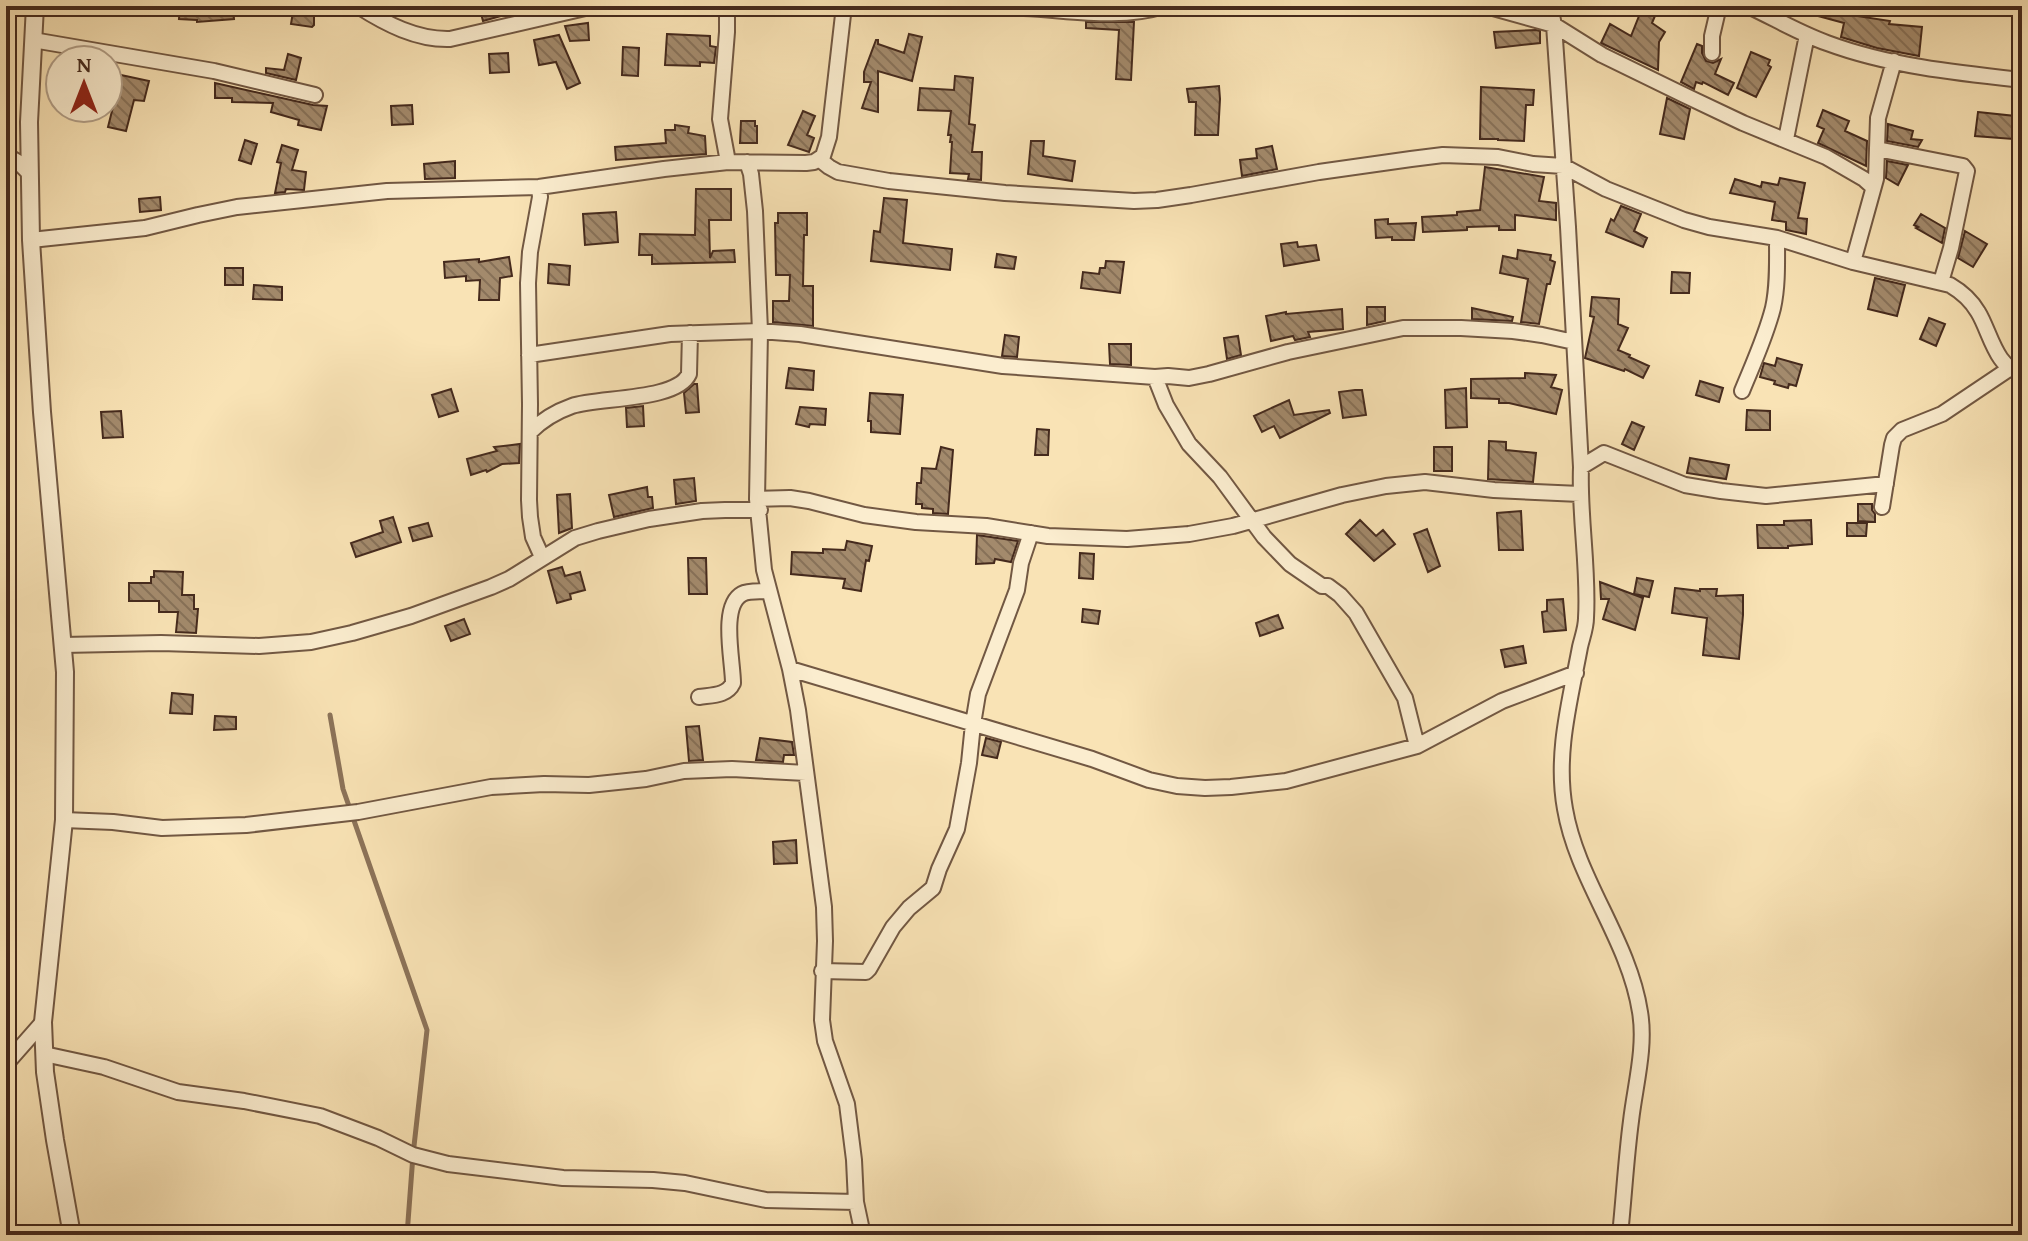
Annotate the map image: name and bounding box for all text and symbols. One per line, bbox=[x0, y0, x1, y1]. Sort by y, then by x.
north arrow bbox=[44, 44, 124, 124]
text: N bbox=[77, 48, 92, 80]

